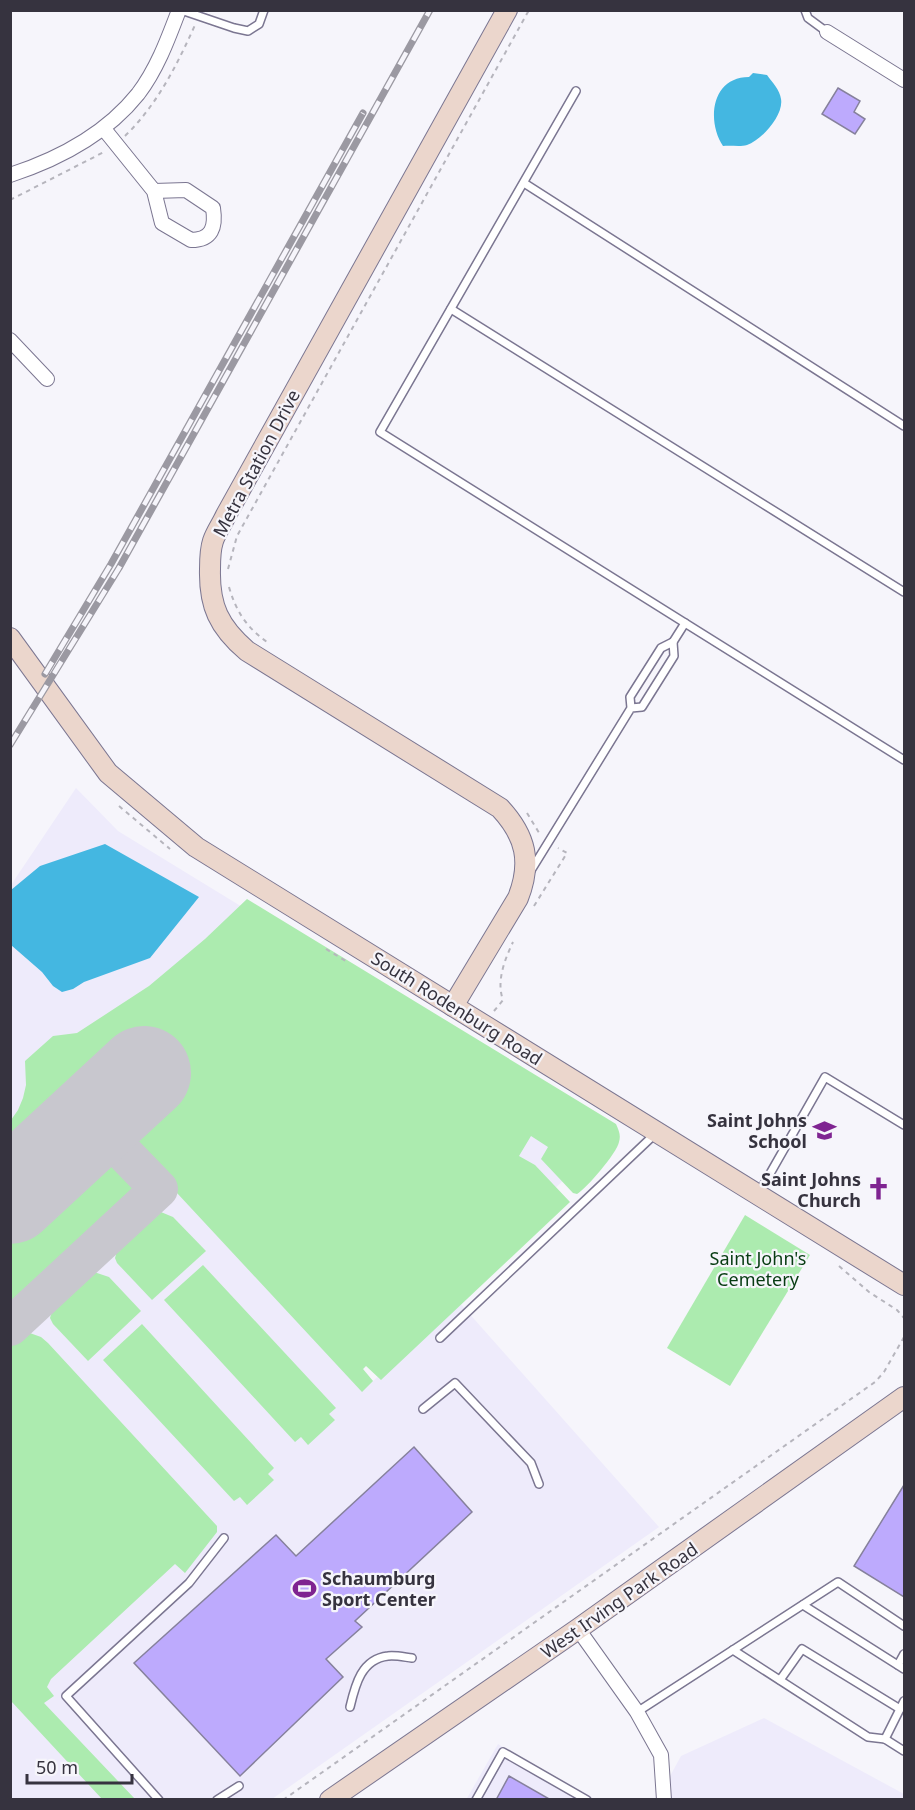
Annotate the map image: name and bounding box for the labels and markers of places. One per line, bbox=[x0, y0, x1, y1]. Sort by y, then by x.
place label: Saint Johns School bbox=[707, 1108, 807, 1153]
school or university icon: Saint Johns School bbox=[812, 1117, 838, 1143]
place label: Saint Johns Church bbox=[761, 1167, 861, 1212]
church icon: Saint Johns Church bbox=[866, 1176, 892, 1202]
place label: Schaumburg Sport Center bbox=[322, 1566, 436, 1611]
sports icon: Schaumburg Sport Center bbox=[291, 1575, 317, 1601]

